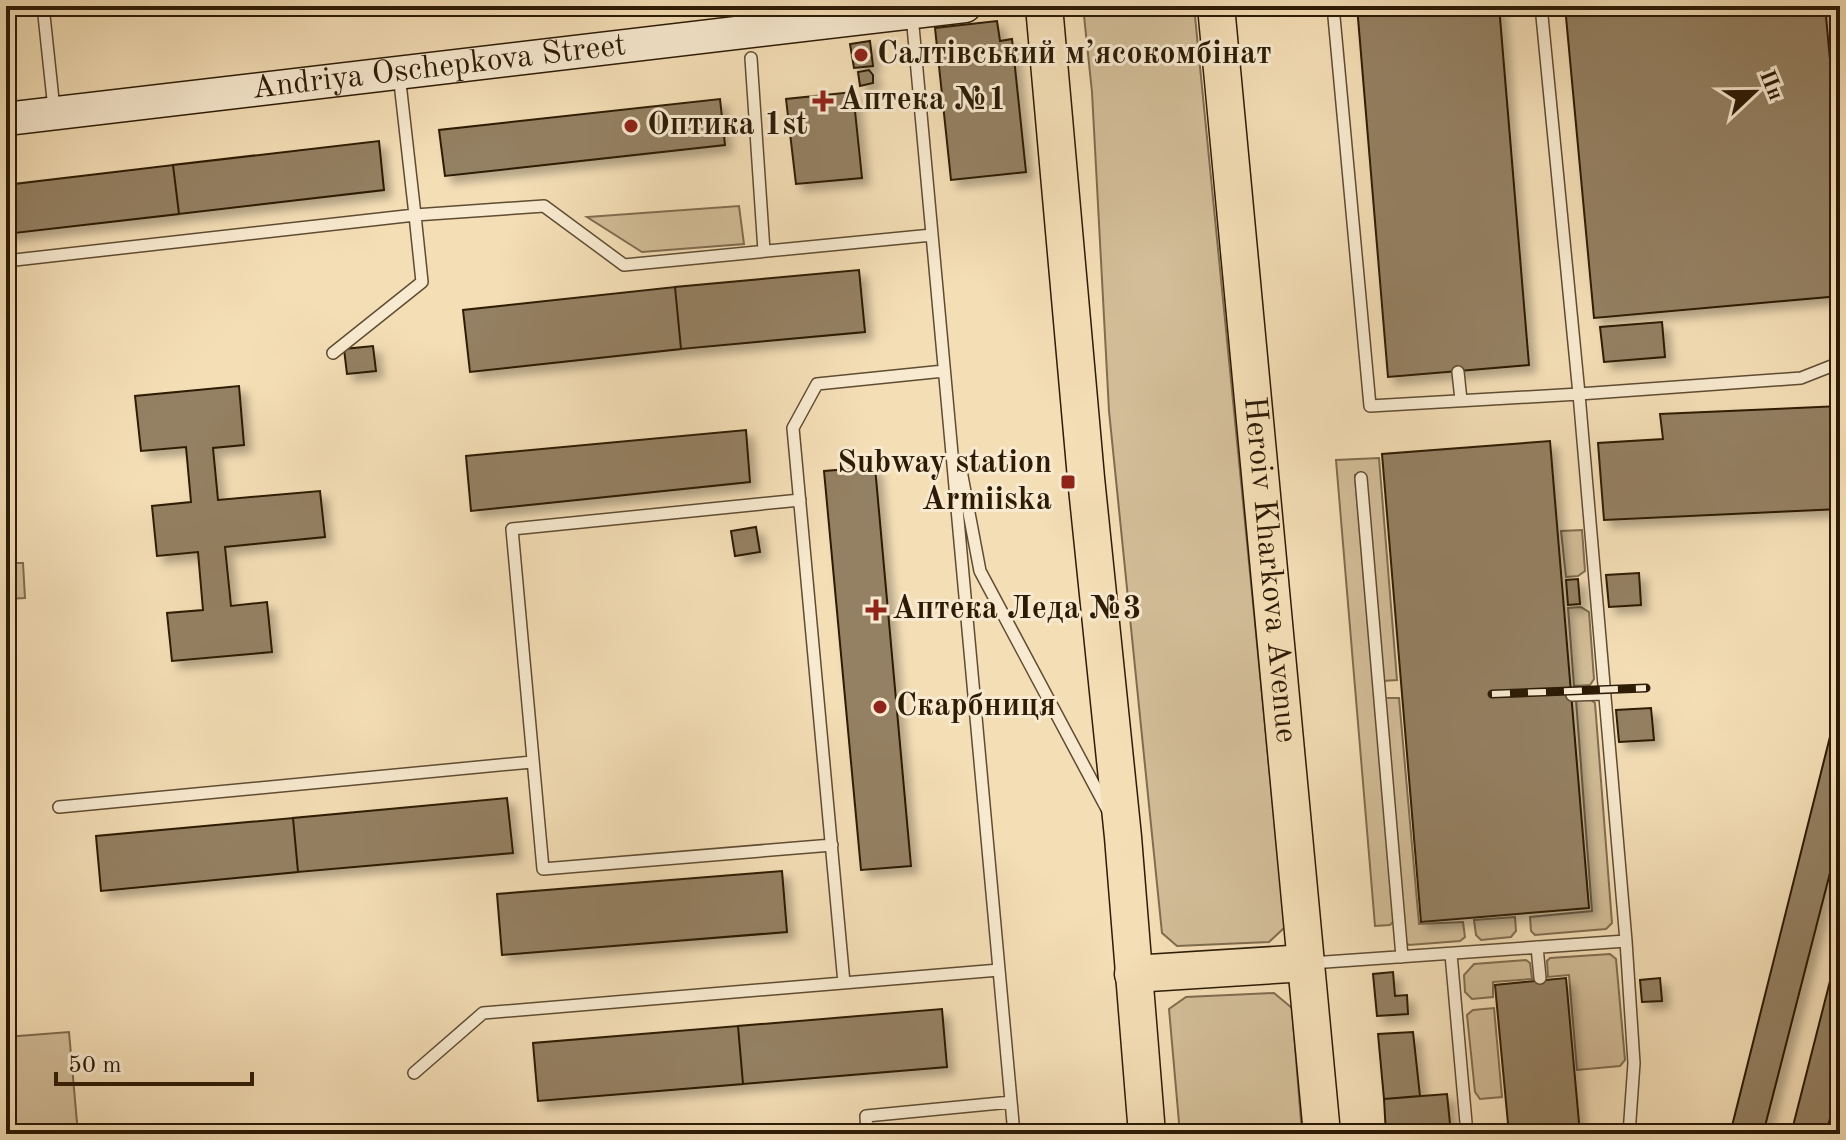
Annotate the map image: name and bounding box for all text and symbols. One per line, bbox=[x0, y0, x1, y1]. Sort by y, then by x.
street label: Andriya Oschepkova Street bbox=[250, 30, 628, 106]
place label: Салтівський мʼясокомбінат bbox=[877, 39, 1272, 71]
marker: Салтівський мʼясокомбінат bbox=[852, 46, 870, 64]
north arrow bbox=[1714, 52, 1794, 132]
text: Пн bbox=[1755, 67, 1787, 103]
place label: Аптека №1 bbox=[839, 85, 1007, 117]
marker: Аптека №1 bbox=[814, 92, 832, 110]
place label: Оптика 1st bbox=[647, 110, 808, 142]
marker: Оптика 1st bbox=[622, 117, 640, 135]
street label: Heroiv Kharkova Avenue bbox=[1237, 395, 1301, 744]
place label: Subway station Armiiska bbox=[837, 448, 1052, 517]
marker: Subway station Armiiska bbox=[1059, 473, 1077, 491]
place label: Аптека Леда №3 bbox=[892, 594, 1141, 626]
marker: Аптека Леда №3 bbox=[867, 601, 885, 619]
place label: Скарбниця bbox=[896, 691, 1056, 723]
marker: Скарбниця bbox=[871, 698, 889, 716]
scale bar bbox=[56, 1036, 252, 1086]
text: 50 m bbox=[68, 1054, 122, 1078]

